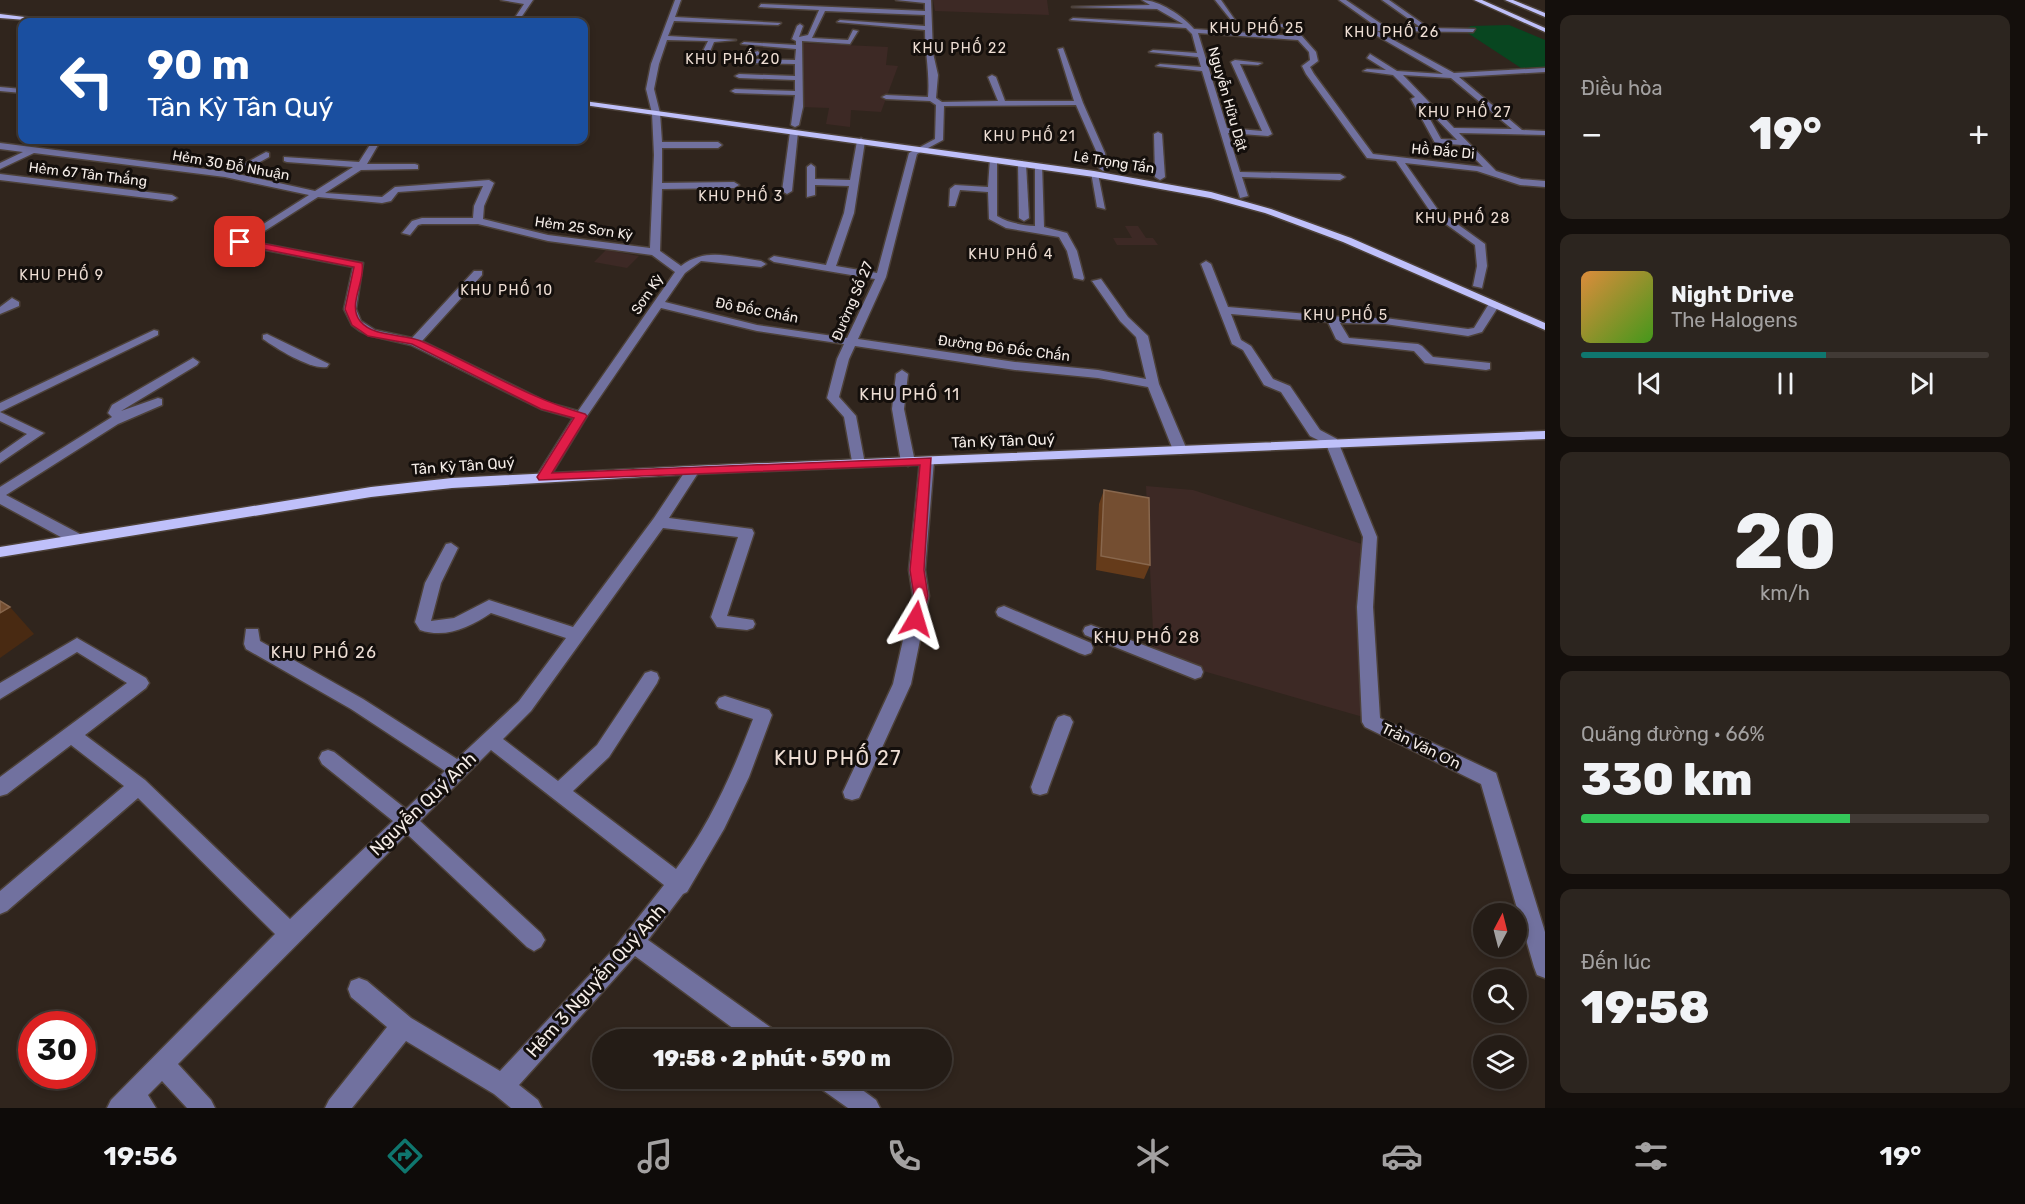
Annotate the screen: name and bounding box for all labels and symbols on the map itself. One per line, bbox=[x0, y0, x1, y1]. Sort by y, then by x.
district label: KHU PHỐ 25 bbox=[1209, 17, 1305, 37]
district label: KHU PHỐ 26 bbox=[1344, 21, 1440, 41]
district label: KHU PHỐ 22 bbox=[913, 37, 1007, 57]
street label: Nguyễn Hữu Dật bbox=[1204, 45, 1252, 154]
district label: KHU PHỐ 20 bbox=[685, 48, 781, 68]
district label: KHU PHỐ 27 bbox=[1418, 101, 1512, 121]
district label: KHU PHỐ 21 bbox=[984, 125, 1076, 145]
street label: Hồ Đắc Di bbox=[1411, 139, 1475, 163]
street label: Hẻm 30 Đỗ Nhuận bbox=[171, 146, 291, 184]
street label: Lê Trọng Tấn bbox=[1072, 147, 1156, 177]
street label: Hẻm 67 Tân Thắng bbox=[28, 158, 148, 190]
district label: KHU PHỐ 3 bbox=[698, 185, 784, 205]
district label: KHU PHỐ 28 bbox=[1415, 207, 1511, 227]
street label: Hẻm 25 Sơn Kỳ bbox=[534, 213, 634, 244]
pin bbox=[214, 216, 265, 267]
district label: KHU PHỐ 4 bbox=[968, 243, 1054, 263]
street label: Đường Số 27 bbox=[827, 259, 877, 343]
district label: KHU PHỐ 9 bbox=[19, 264, 105, 284]
street label: Sơn Kỳ bbox=[628, 271, 667, 318]
district label: KHU PHỐ 10 bbox=[460, 279, 554, 299]
street label: Đô Đốc Chấn bbox=[714, 293, 800, 327]
district label: KHU PHỐ 5 bbox=[1303, 304, 1389, 324]
street label: Đường Đô Đốc Chấn bbox=[937, 331, 1071, 365]
district label: KHU PHỐ 11 bbox=[859, 383, 961, 404]
street label: Tân Kỳ Tân Quý bbox=[951, 430, 1055, 452]
street label: Tân Kỳ Tân Quý bbox=[411, 453, 515, 479]
position arrow bbox=[884, 587, 948, 651]
district label: KHU PHỐ 28 bbox=[1093, 626, 1201, 647]
district label: KHU PHỐ 26 bbox=[271, 641, 377, 662]
street label: Trần Văn Ơn bbox=[1379, 719, 1464, 773]
district label: KHU PHỐ 27 bbox=[774, 743, 902, 770]
street label: Nguyễn Quý Anh bbox=[365, 747, 481, 860]
street label: Hẻm 3 Nguyễn Quý Anh bbox=[521, 900, 670, 1062]
north arrow bbox=[1473, 903, 1527, 957]
speed limit sign: 30 bbox=[18, 1011, 96, 1089]

